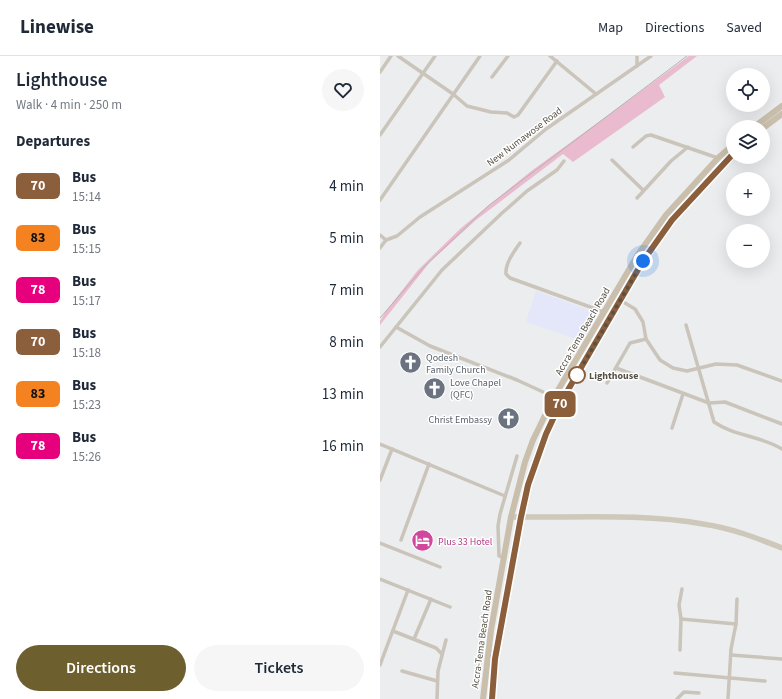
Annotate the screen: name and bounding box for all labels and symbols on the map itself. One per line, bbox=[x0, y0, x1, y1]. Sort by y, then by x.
street label: New Numawose Road bbox=[484, 104, 565, 170]
your location bbox=[633, 251, 653, 271]
street label: Accra-Tema Beach Road bbox=[552, 285, 614, 378]
church icon: Qodesh Family Church bbox=[398, 350, 424, 376]
place label: Qodesh Family Church bbox=[426, 351, 486, 377]
marker: Lighthouse bbox=[568, 366, 586, 384]
place label: Lighthouse bbox=[589, 369, 638, 383]
church icon: Love Chapel (QFC) bbox=[421, 375, 447, 401]
place label: Love Chapel (QFC) bbox=[450, 376, 501, 402]
line badge: 70 bbox=[542, 391, 578, 417]
church icon: Christ Embassy bbox=[495, 406, 521, 432]
place label: Christ Embassy bbox=[429, 413, 492, 427]
hotel icon: Plus 33 Hotel bbox=[409, 528, 435, 554]
place label: Plus 33 Hotel bbox=[438, 535, 493, 549]
street label: Accra-Tema Beach Road bbox=[468, 589, 496, 689]

